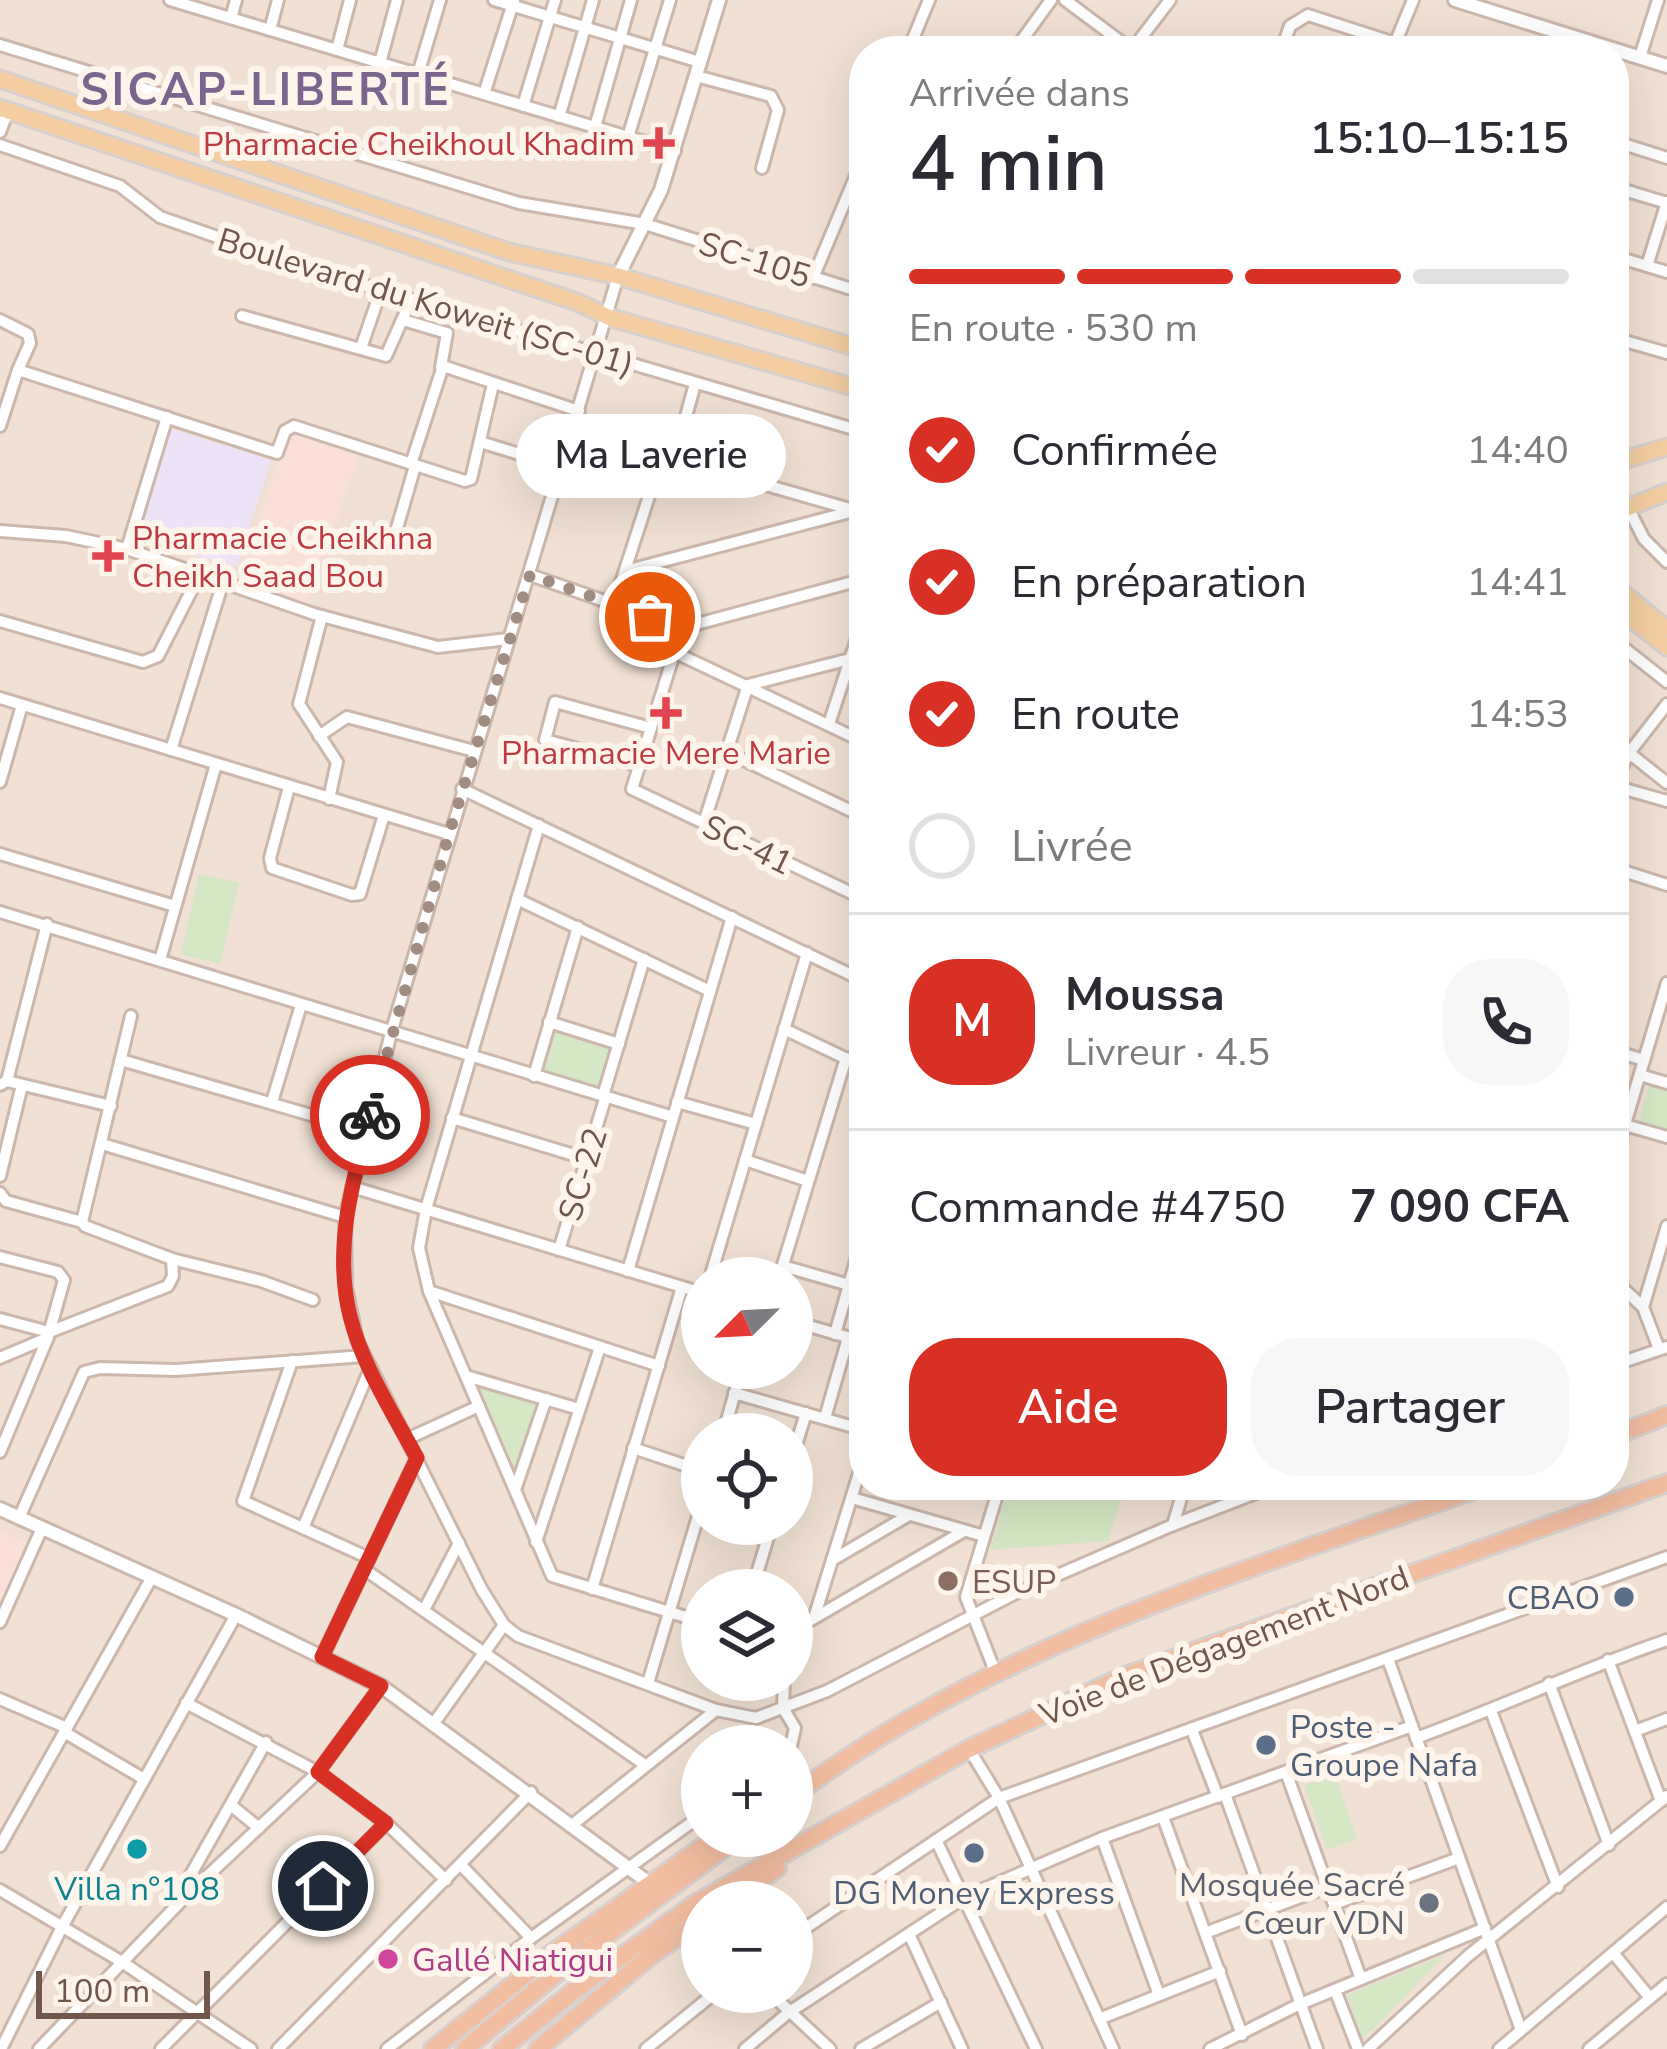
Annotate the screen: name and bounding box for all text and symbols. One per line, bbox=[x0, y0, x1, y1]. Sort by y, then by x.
district label: SICAP-LIBERTÉ bbox=[80, 60, 452, 121]
text: Arrivée dans bbox=[909, 67, 1130, 120]
text: 15:10–15:15 bbox=[1309, 108, 1569, 169]
text: 4 min bbox=[909, 111, 1108, 218]
place label: Pharmacie Cheikhoul Khadim bbox=[203, 122, 635, 167]
marker: Pharmacie Cheikhoul Khadim bbox=[646, 130, 672, 156]
street label: Boulevard du Koweit (SC-01) bbox=[212, 218, 639, 387]
street label: SC-105 bbox=[693, 221, 816, 300]
text: En route · 530 m bbox=[909, 302, 1198, 355]
callout: Ma Laverie bbox=[515, 413, 785, 497]
icon: check bbox=[909, 417, 975, 483]
text: Confirmée bbox=[1011, 420, 1218, 481]
text: 14:40 bbox=[1467, 424, 1569, 477]
text: Ma Laverie bbox=[555, 429, 747, 482]
place label: Pharmacie Cheikhna Cheikh Saad Bou bbox=[132, 516, 433, 599]
marker: Pharmacie Cheikhna Cheikh Saad Bou bbox=[95, 543, 121, 569]
icon: check bbox=[909, 549, 975, 615]
text: En préparation bbox=[1011, 552, 1307, 613]
text: 14:41 bbox=[1467, 556, 1569, 609]
pin bbox=[599, 566, 701, 668]
icon: bag bbox=[617, 584, 683, 650]
icon: check bbox=[909, 681, 975, 747]
text: En route bbox=[1011, 684, 1180, 745]
text: 14:53 bbox=[1467, 688, 1569, 741]
marker: Pharmacie Mere Marie bbox=[653, 700, 679, 726]
place label: Pharmacie Mere Marie bbox=[501, 731, 831, 776]
street label: SC-41 bbox=[695, 804, 800, 886]
text: Livrée bbox=[1011, 816, 1133, 877]
button: phone bbox=[1443, 959, 1569, 1085]
text: Moussa bbox=[1065, 965, 1225, 1026]
text: M bbox=[952, 991, 992, 1052]
text: Livreur · 4.5 bbox=[1065, 1026, 1270, 1079]
courier bbox=[310, 1055, 430, 1175]
icon: bike bbox=[337, 1082, 403, 1148]
street label: SC-22 bbox=[548, 1122, 619, 1227]
text: Commande #4750 bbox=[909, 1177, 1286, 1238]
text: 7 090 CFA bbox=[1350, 1177, 1569, 1238]
north arrow bbox=[681, 1257, 813, 1389]
map controls bbox=[681, 1257, 813, 2013]
button: Aide bbox=[909, 1338, 1227, 1476]
button: Partager bbox=[1251, 1338, 1569, 1476]
button: locate bbox=[681, 1413, 813, 1545]
street label: Voie de Dégagement Nord bbox=[1033, 1555, 1416, 1738]
place label: ESUP bbox=[972, 1560, 1056, 1605]
marker: ESUP bbox=[935, 1568, 961, 1594]
button: layers bbox=[681, 1569, 813, 1701]
place label: CBAO bbox=[1507, 1576, 1600, 1621]
marker: CBAO bbox=[1611, 1584, 1637, 1610]
place label: Poste - Groupe Nafa bbox=[1290, 1705, 1478, 1788]
button: + bbox=[681, 1725, 813, 1857]
marker: Poste - Groupe Nafa bbox=[1253, 1732, 1279, 1758]
pin bbox=[272, 1835, 374, 1937]
marker: Villa n°108 bbox=[124, 1836, 150, 1862]
marker: DG Money Express bbox=[961, 1840, 987, 1866]
icon: home bbox=[290, 1853, 356, 1919]
place label: Mosquée Sacré Cœur VDN bbox=[1179, 1863, 1405, 1946]
place label: Villa n°108 bbox=[53, 1867, 220, 1912]
place label: DG Money Express bbox=[833, 1871, 1115, 1916]
button: − bbox=[681, 1881, 813, 2013]
marker: Mosquée Sacré Cœur VDN bbox=[1416, 1890, 1442, 1916]
place label: Gallé Niatigui bbox=[412, 1938, 613, 1983]
marker: Gallé Niatigui bbox=[375, 1946, 401, 1972]
scale bar bbox=[36, 1965, 210, 2018]
text: 100 m bbox=[54, 1969, 150, 2014]

